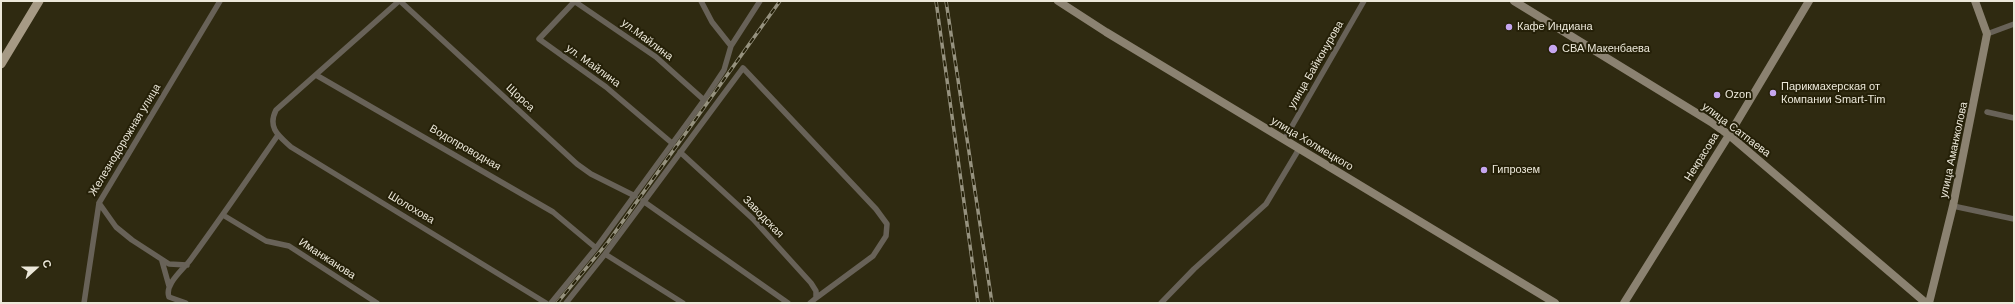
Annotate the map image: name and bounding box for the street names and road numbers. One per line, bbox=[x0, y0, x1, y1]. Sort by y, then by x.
street label: ул.Майлина bbox=[619, 16, 675, 64]
street label: улица Байконурова bbox=[1285, 19, 1347, 111]
street label: ул. Майлина bbox=[563, 42, 623, 90]
street label: Железнодорожная улица bbox=[86, 82, 164, 198]
street label: Щорса bbox=[503, 82, 537, 114]
street label: улица Сатпаева bbox=[1699, 100, 1773, 160]
street label: улица Аманжолова bbox=[1937, 101, 1971, 199]
street label: улица Холмецкого bbox=[1268, 114, 1356, 174]
street label: Водопроводная bbox=[427, 122, 503, 174]
street label: Некрасова bbox=[1682, 130, 1722, 184]
street label: Шолохова bbox=[385, 189, 437, 227]
street label: Заводская bbox=[740, 193, 786, 241]
street label: Иманжанова bbox=[296, 236, 358, 282]

